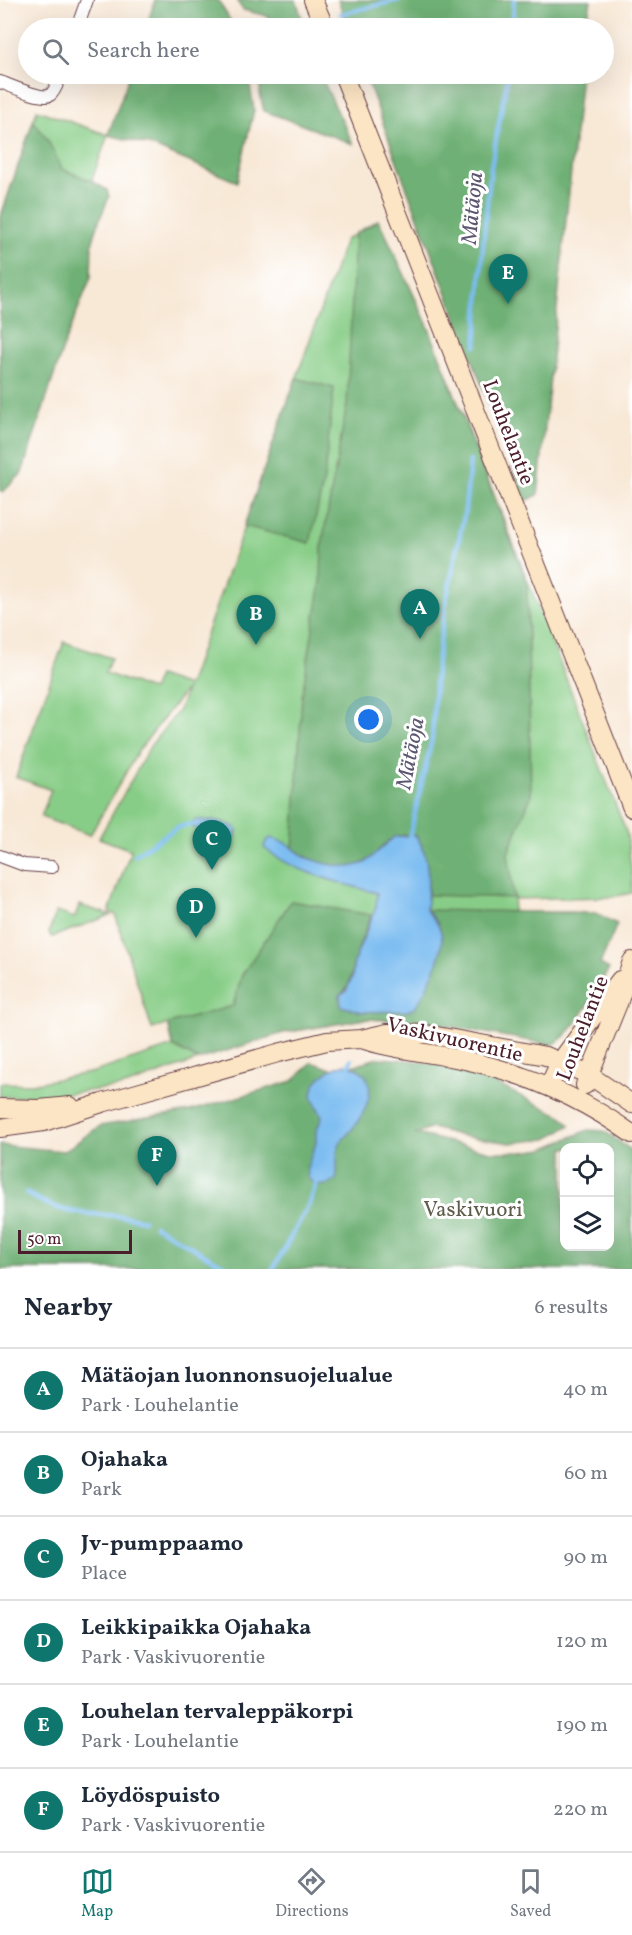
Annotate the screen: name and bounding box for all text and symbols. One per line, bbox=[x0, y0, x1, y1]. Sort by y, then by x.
search box bbox=[18, 18, 614, 84]
icon: search bbox=[39, 35, 72, 68]
text: Search here bbox=[87, 36, 200, 67]
water label: Mätäoja bbox=[455, 171, 492, 247]
pin: E bbox=[488, 254, 528, 304]
street label: Louhelantie bbox=[474, 376, 541, 489]
pin: A bbox=[400, 590, 440, 639]
pin: B bbox=[236, 596, 276, 645]
your location bbox=[354, 705, 383, 734]
water label: Mätäoja bbox=[389, 715, 434, 793]
pin: C bbox=[192, 820, 232, 870]
pin: D bbox=[176, 888, 216, 938]
street label: Louhelantie bbox=[550, 972, 617, 1085]
street label: Vaskivuorentie bbox=[384, 1011, 526, 1070]
pin: F bbox=[138, 1136, 176, 1186]
map controls bbox=[560, 1143, 614, 1251]
button: locate bbox=[560, 1143, 614, 1197]
park label: Vaskivuori bbox=[424, 1196, 522, 1225]
button: layers bbox=[560, 1197, 614, 1251]
scale bar bbox=[18, 1227, 132, 1254]
text: 50 m bbox=[27, 1229, 61, 1251]
text: Nearby bbox=[24, 1290, 113, 1326]
text: 6 results bbox=[535, 1294, 608, 1322]
text: Mätäojan luonnonsuojelualue bbox=[81, 1361, 393, 1392]
text: A bbox=[36, 1376, 51, 1404]
text: 40 m bbox=[563, 1376, 608, 1404]
text: Park · Louhelantie bbox=[81, 1392, 239, 1420]
text: Ojahaka bbox=[81, 1445, 168, 1476]
text: B bbox=[37, 1460, 50, 1488]
text: 60 m bbox=[564, 1460, 608, 1488]
text: Park bbox=[81, 1476, 122, 1504]
text: Jv-pumppaamo bbox=[81, 1529, 243, 1560]
text: C bbox=[37, 1544, 50, 1572]
text: 90 m bbox=[564, 1544, 608, 1572]
text: Place bbox=[81, 1560, 127, 1588]
text: Leikkipaikka Ojahaka bbox=[81, 1613, 311, 1644]
text: D bbox=[36, 1628, 51, 1656]
text: 120 m bbox=[556, 1628, 608, 1656]
text: Park · Vaskivuorentie bbox=[81, 1644, 265, 1672]
text: Louhelan tervaleppäkorpi bbox=[81, 1697, 354, 1728]
text: E bbox=[37, 1712, 50, 1740]
text: 190 m bbox=[556, 1712, 608, 1740]
text: Park · Louhelantie bbox=[81, 1728, 239, 1756]
text: Löydöspuisto bbox=[81, 1781, 220, 1812]
text: F bbox=[38, 1796, 49, 1824]
text: 220 m bbox=[553, 1796, 608, 1824]
text: Park · Vaskivuorentie bbox=[81, 1812, 265, 1840]
tab: Map bbox=[81, 1865, 114, 1923]
tab: Directions bbox=[275, 1865, 349, 1923]
tab: Saved bbox=[510, 1865, 551, 1923]

